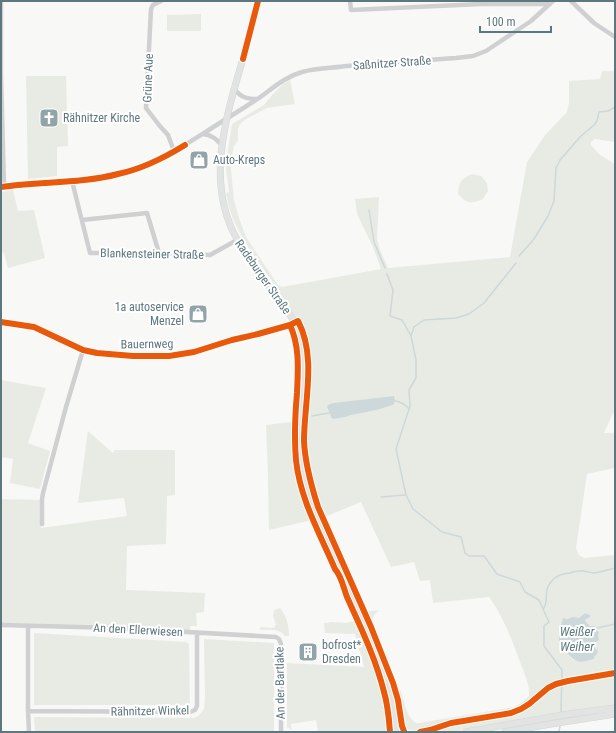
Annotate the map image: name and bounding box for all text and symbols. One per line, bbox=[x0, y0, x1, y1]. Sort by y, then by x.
scale bar bbox=[480, 8, 551, 34]
text: 100 m bbox=[486, 15, 516, 29]
street label: Grüne Aue bbox=[140, 53, 156, 103]
street label: Saßnitzer Straße bbox=[352, 53, 432, 73]
church icon: Rähnitzer Kirche bbox=[38, 107, 60, 129]
place label: Rähnitzer Kirche bbox=[63, 111, 140, 125]
shop icon: Auto-Kreps bbox=[188, 149, 210, 171]
place label: Auto-Kreps bbox=[213, 153, 265, 167]
street label: Radeburger Straße bbox=[232, 237, 294, 317]
street label: Blankensteiner Straße bbox=[100, 246, 204, 262]
place label: 1a autoservice Menzel bbox=[115, 300, 184, 328]
shop icon: 1a autoservice Menzel bbox=[187, 303, 209, 325]
street label: Bauernweg bbox=[121, 337, 173, 351]
street label: An den Ellerwiesen bbox=[93, 621, 183, 639]
water label: Weißer Weiher bbox=[560, 624, 595, 654]
place label: bofrost* Dresden bbox=[322, 638, 362, 666]
building icon: bofrost* Dresden bbox=[297, 641, 319, 663]
street label: An der Bartlake bbox=[272, 646, 288, 719]
street label: Rähnitzer Winkel bbox=[111, 703, 189, 719]

